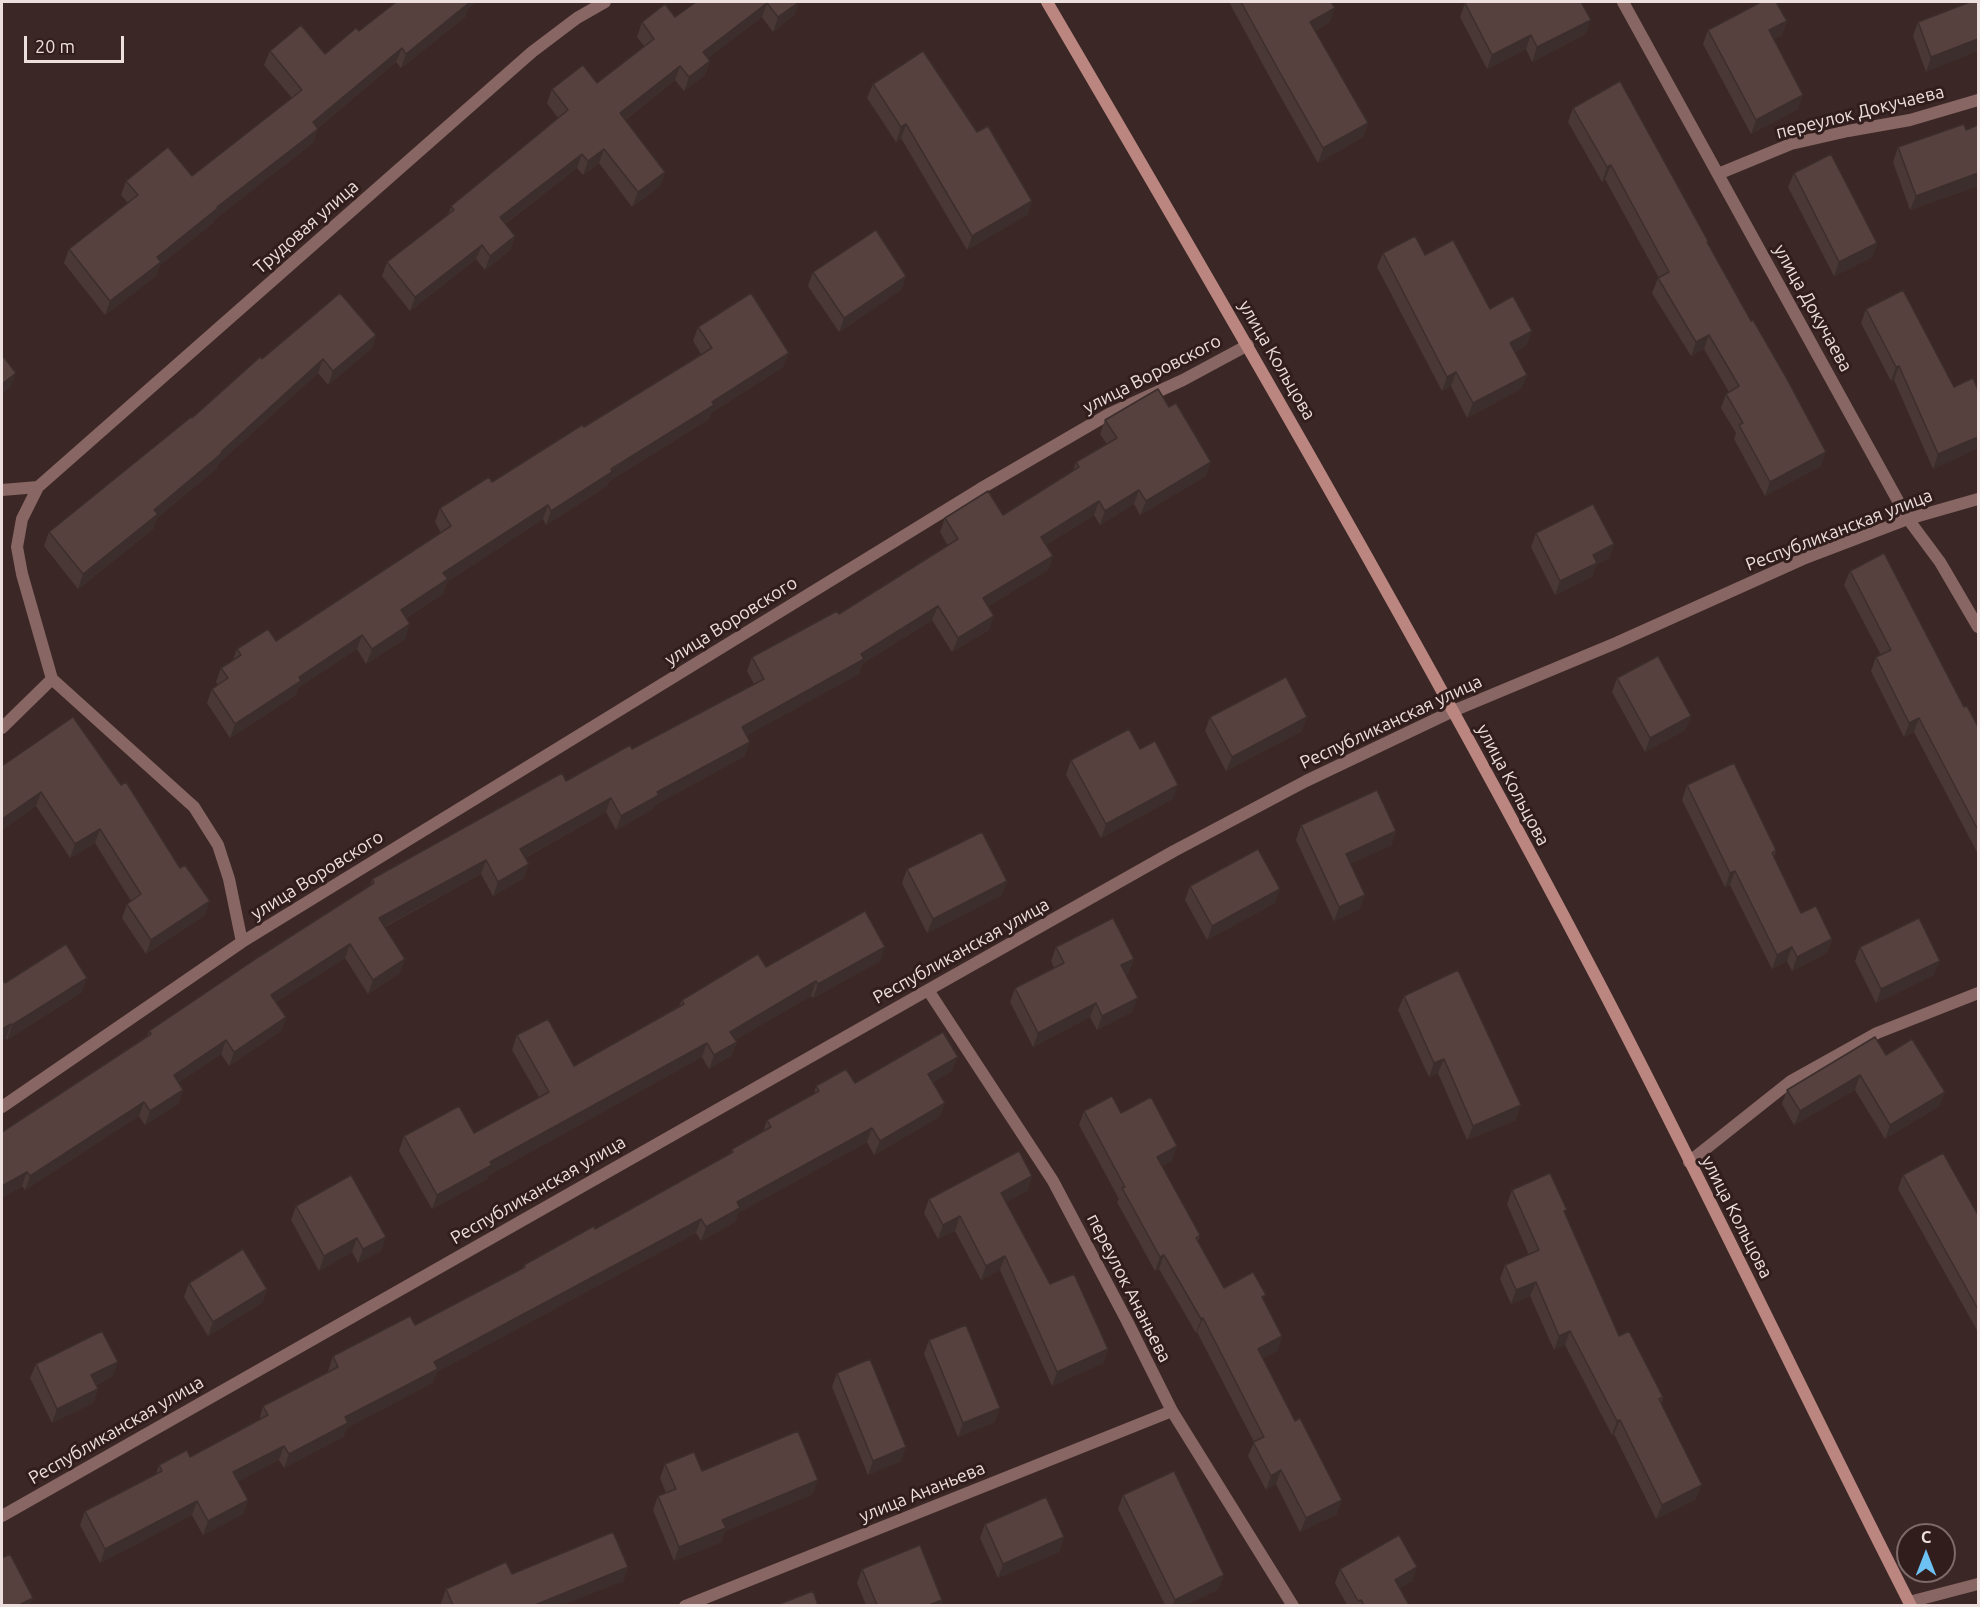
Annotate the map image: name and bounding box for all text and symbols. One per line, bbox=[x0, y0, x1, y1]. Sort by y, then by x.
scale bar bbox=[27, 24, 128, 62]
text: 20 m bbox=[35, 36, 75, 56]
street label: переулок Докучаева bbox=[1774, 81, 1946, 143]
street label: Трудовая улица bbox=[249, 176, 363, 278]
street label: улица Докучаева bbox=[1769, 241, 1857, 375]
street label: улица Кольцова bbox=[1234, 296, 1320, 424]
street label: улица Воровского bbox=[1079, 330, 1225, 418]
street label: Республиканская улица bbox=[1743, 484, 1935, 576]
street label: улица Воровского bbox=[661, 572, 801, 670]
street label: Республиканская улица bbox=[1297, 670, 1485, 774]
street label: улица Кольцова bbox=[1472, 720, 1554, 850]
street label: улица Воровского bbox=[247, 826, 387, 924]
street label: Республиканская улица bbox=[869, 893, 1053, 1009]
street label: Республиканская улица bbox=[447, 1131, 629, 1249]
street label: улица Кольцова bbox=[1697, 1152, 1777, 1282]
street label: переулок Ананьева bbox=[1082, 1210, 1176, 1366]
street label: Республиканская улица bbox=[25, 1371, 207, 1489]
street label: улица Ананьева bbox=[856, 1457, 988, 1527]
north arrow bbox=[1896, 1523, 1956, 1583]
text: С bbox=[1921, 1528, 1931, 1546]

